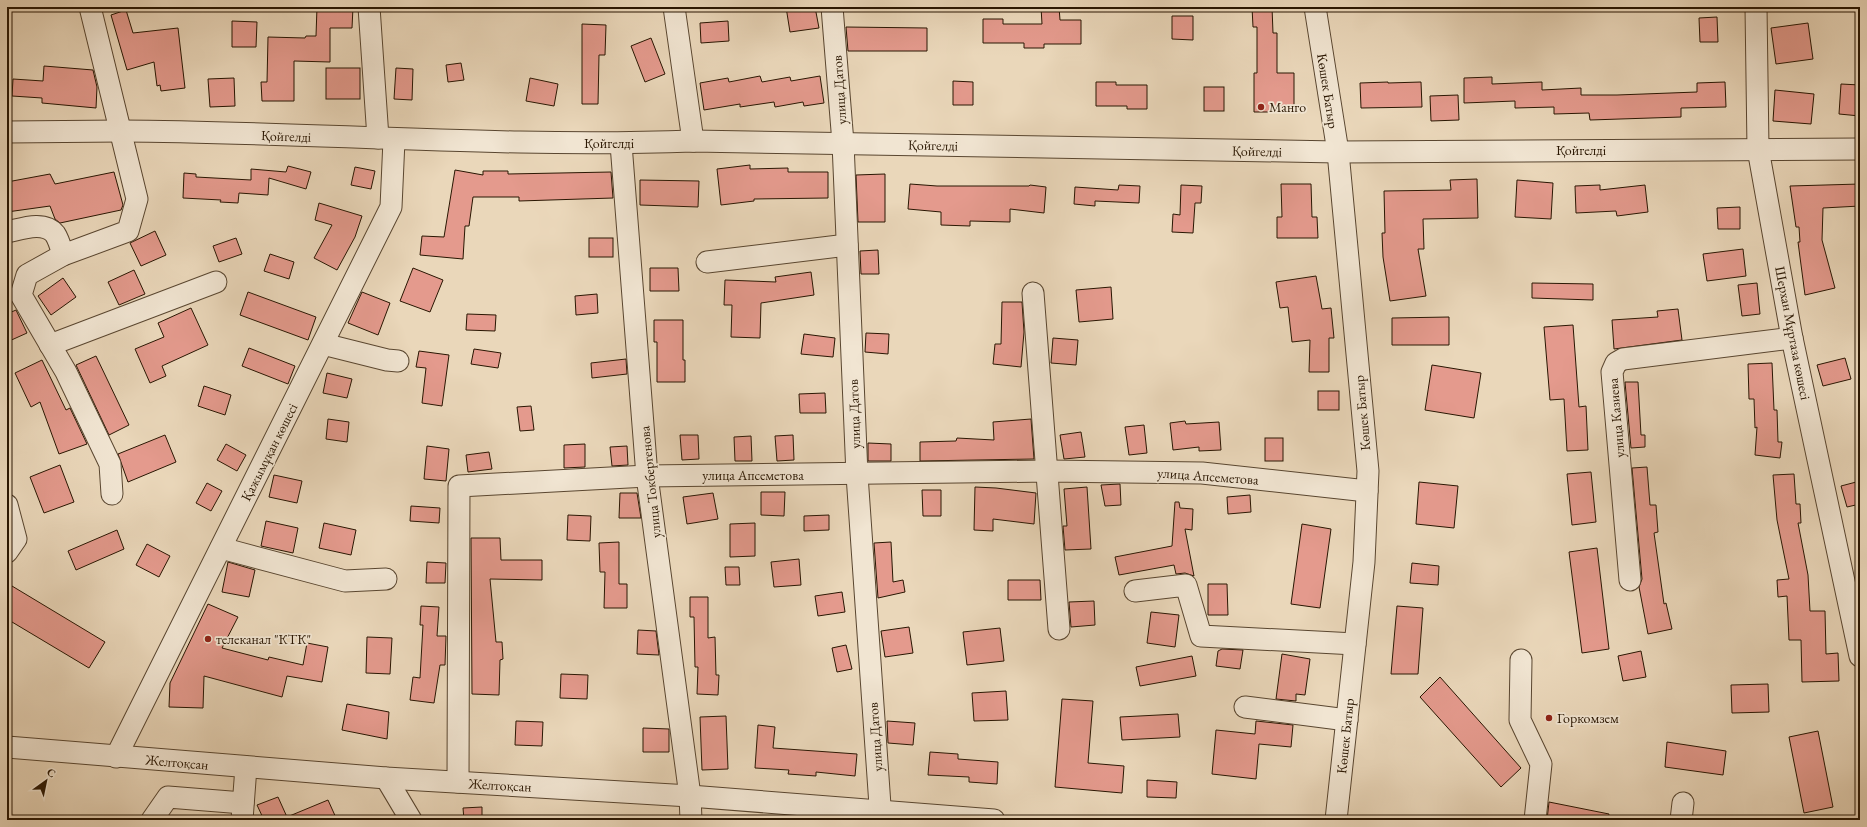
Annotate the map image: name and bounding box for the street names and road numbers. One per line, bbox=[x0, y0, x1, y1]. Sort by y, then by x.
street label: Көшек Батыр bbox=[1313, 52, 1343, 130]
street label: улица Датов bbox=[828, 55, 850, 125]
street label: Қойгелді bbox=[261, 126, 312, 146]
street label: Қойгелді bbox=[584, 134, 635, 152]
street label: Қойгелді bbox=[908, 136, 959, 154]
street label: Қойгелді bbox=[1556, 141, 1607, 159]
street label: Қойгелді bbox=[1232, 142, 1283, 160]
street label: Шерхан Мұртаза көшесі bbox=[1771, 265, 1815, 402]
street label: Көшек Батыр bbox=[1350, 374, 1374, 452]
street label: улица Казиева bbox=[1604, 377, 1628, 459]
street label: улица Датов bbox=[844, 379, 864, 449]
street label: Қажымұқан көшесі bbox=[237, 400, 302, 504]
street label: улица Токбергенова bbox=[635, 425, 665, 539]
street label: улица Апсеметова bbox=[1157, 463, 1260, 489]
street label: улица Апсеметова bbox=[702, 466, 804, 484]
street label: Көшек Батыр bbox=[1332, 697, 1358, 775]
street label: улица Датов bbox=[864, 702, 886, 772]
street label: Желтоқсан bbox=[144, 750, 209, 774]
street label: Желтоқсан bbox=[467, 774, 532, 796]

